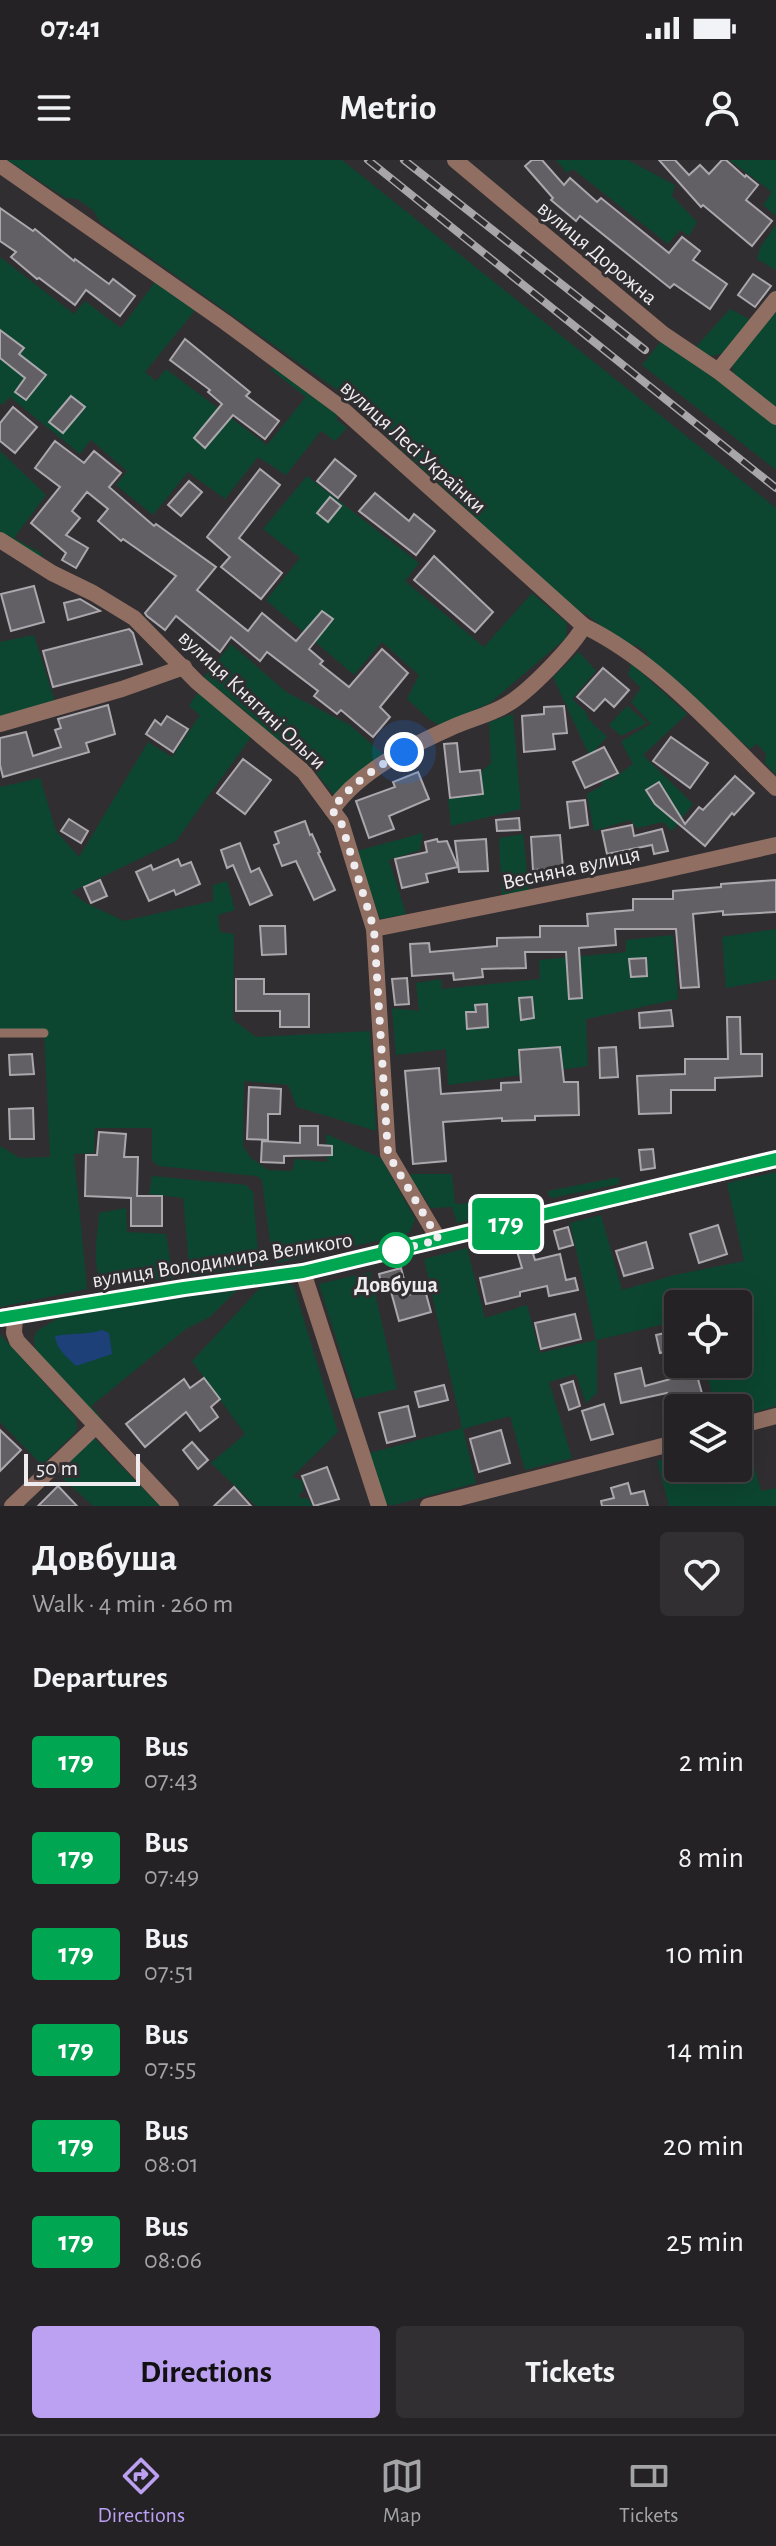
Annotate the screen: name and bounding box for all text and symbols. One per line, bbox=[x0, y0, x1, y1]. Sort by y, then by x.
text: 07:41 bbox=[40, 13, 101, 43]
icon: menu bbox=[32, 86, 76, 130]
icon: person bbox=[700, 86, 744, 130]
text: Metrio bbox=[340, 90, 436, 126]
street label: вулиця Дорожна bbox=[533, 197, 661, 309]
street label: вулиця Лесі Українки bbox=[336, 376, 490, 518]
street label: вулиця Княгині Ольги bbox=[174, 626, 330, 774]
your location bbox=[384, 732, 424, 772]
street label: Весняна вулиця bbox=[500, 843, 642, 893]
line badge: 179 bbox=[460, 1198, 552, 1250]
text: 179 bbox=[488, 1210, 524, 1238]
street label: вулиця Володимира Великого bbox=[90, 1229, 354, 1291]
marker: Довбуша bbox=[379, 1233, 413, 1267]
place label: Довбуша bbox=[354, 1274, 438, 1297]
map controls bbox=[664, 1290, 752, 1482]
button: locate bbox=[664, 1290, 752, 1378]
button: layers bbox=[664, 1394, 752, 1482]
scale bar bbox=[24, 1450, 140, 1486]
text: 50 m bbox=[36, 1457, 78, 1479]
button: heart bbox=[660, 1532, 744, 1616]
text: Довбуша bbox=[32, 1540, 177, 1578]
text: Walk · 4 min · 260 m bbox=[32, 1591, 233, 1617]
text: Departures bbox=[32, 1663, 168, 1693]
text: Bus bbox=[144, 1732, 189, 1762]
text: 2 min bbox=[679, 1747, 744, 1777]
text: 179 bbox=[58, 1748, 94, 1776]
text: 07:43 bbox=[144, 1767, 198, 1793]
text: Bus bbox=[144, 1828, 189, 1858]
text: 8 min bbox=[678, 1843, 744, 1873]
text: 179 bbox=[58, 1844, 94, 1872]
text: 07:49 bbox=[144, 1863, 199, 1889]
text: Bus bbox=[144, 1924, 189, 1954]
text: 10 min bbox=[666, 1939, 744, 1969]
text: 179 bbox=[58, 1940, 94, 1968]
text: 07:51 bbox=[144, 1959, 194, 1985]
text: Bus bbox=[144, 2020, 189, 2050]
text: 14 min bbox=[668, 2035, 744, 2065]
text: 179 bbox=[58, 2036, 94, 2064]
text: 07:55 bbox=[144, 2055, 196, 2081]
text: Bus bbox=[144, 2116, 189, 2146]
text: 20 min bbox=[663, 2131, 744, 2161]
text: 179 bbox=[58, 2132, 94, 2160]
text: 08:01 bbox=[144, 2151, 199, 2177]
text: Bus bbox=[144, 2212, 189, 2242]
text: 25 min bbox=[666, 2227, 744, 2257]
text: 179 bbox=[58, 2228, 94, 2256]
text: 08:06 bbox=[144, 2247, 202, 2273]
button: Directions bbox=[32, 2326, 380, 2418]
button: Tickets bbox=[396, 2326, 744, 2418]
tab: Directions bbox=[97, 2454, 185, 2528]
tab: Map bbox=[380, 2454, 424, 2528]
tab: Tickets bbox=[619, 2454, 679, 2528]

